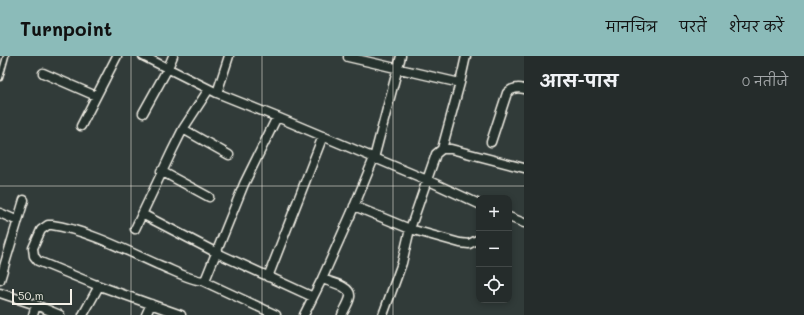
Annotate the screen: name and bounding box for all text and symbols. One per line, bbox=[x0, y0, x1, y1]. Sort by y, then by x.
text: Turnpoint bbox=[20, 16, 112, 41]
text: मानचित्र bbox=[606, 17, 657, 36]
text: परतें bbox=[679, 17, 707, 36]
text: शेयर करें bbox=[729, 17, 784, 36]
text: आस-पास bbox=[540, 69, 618, 91]
text: 0 नतीजे bbox=[742, 72, 788, 89]
map controls bbox=[476, 195, 512, 303]
button: + bbox=[476, 195, 512, 231]
button: − bbox=[476, 231, 512, 267]
button: locate bbox=[476, 267, 512, 303]
scale bar bbox=[12, 287, 72, 306]
text: 50 m bbox=[18, 288, 44, 303]

